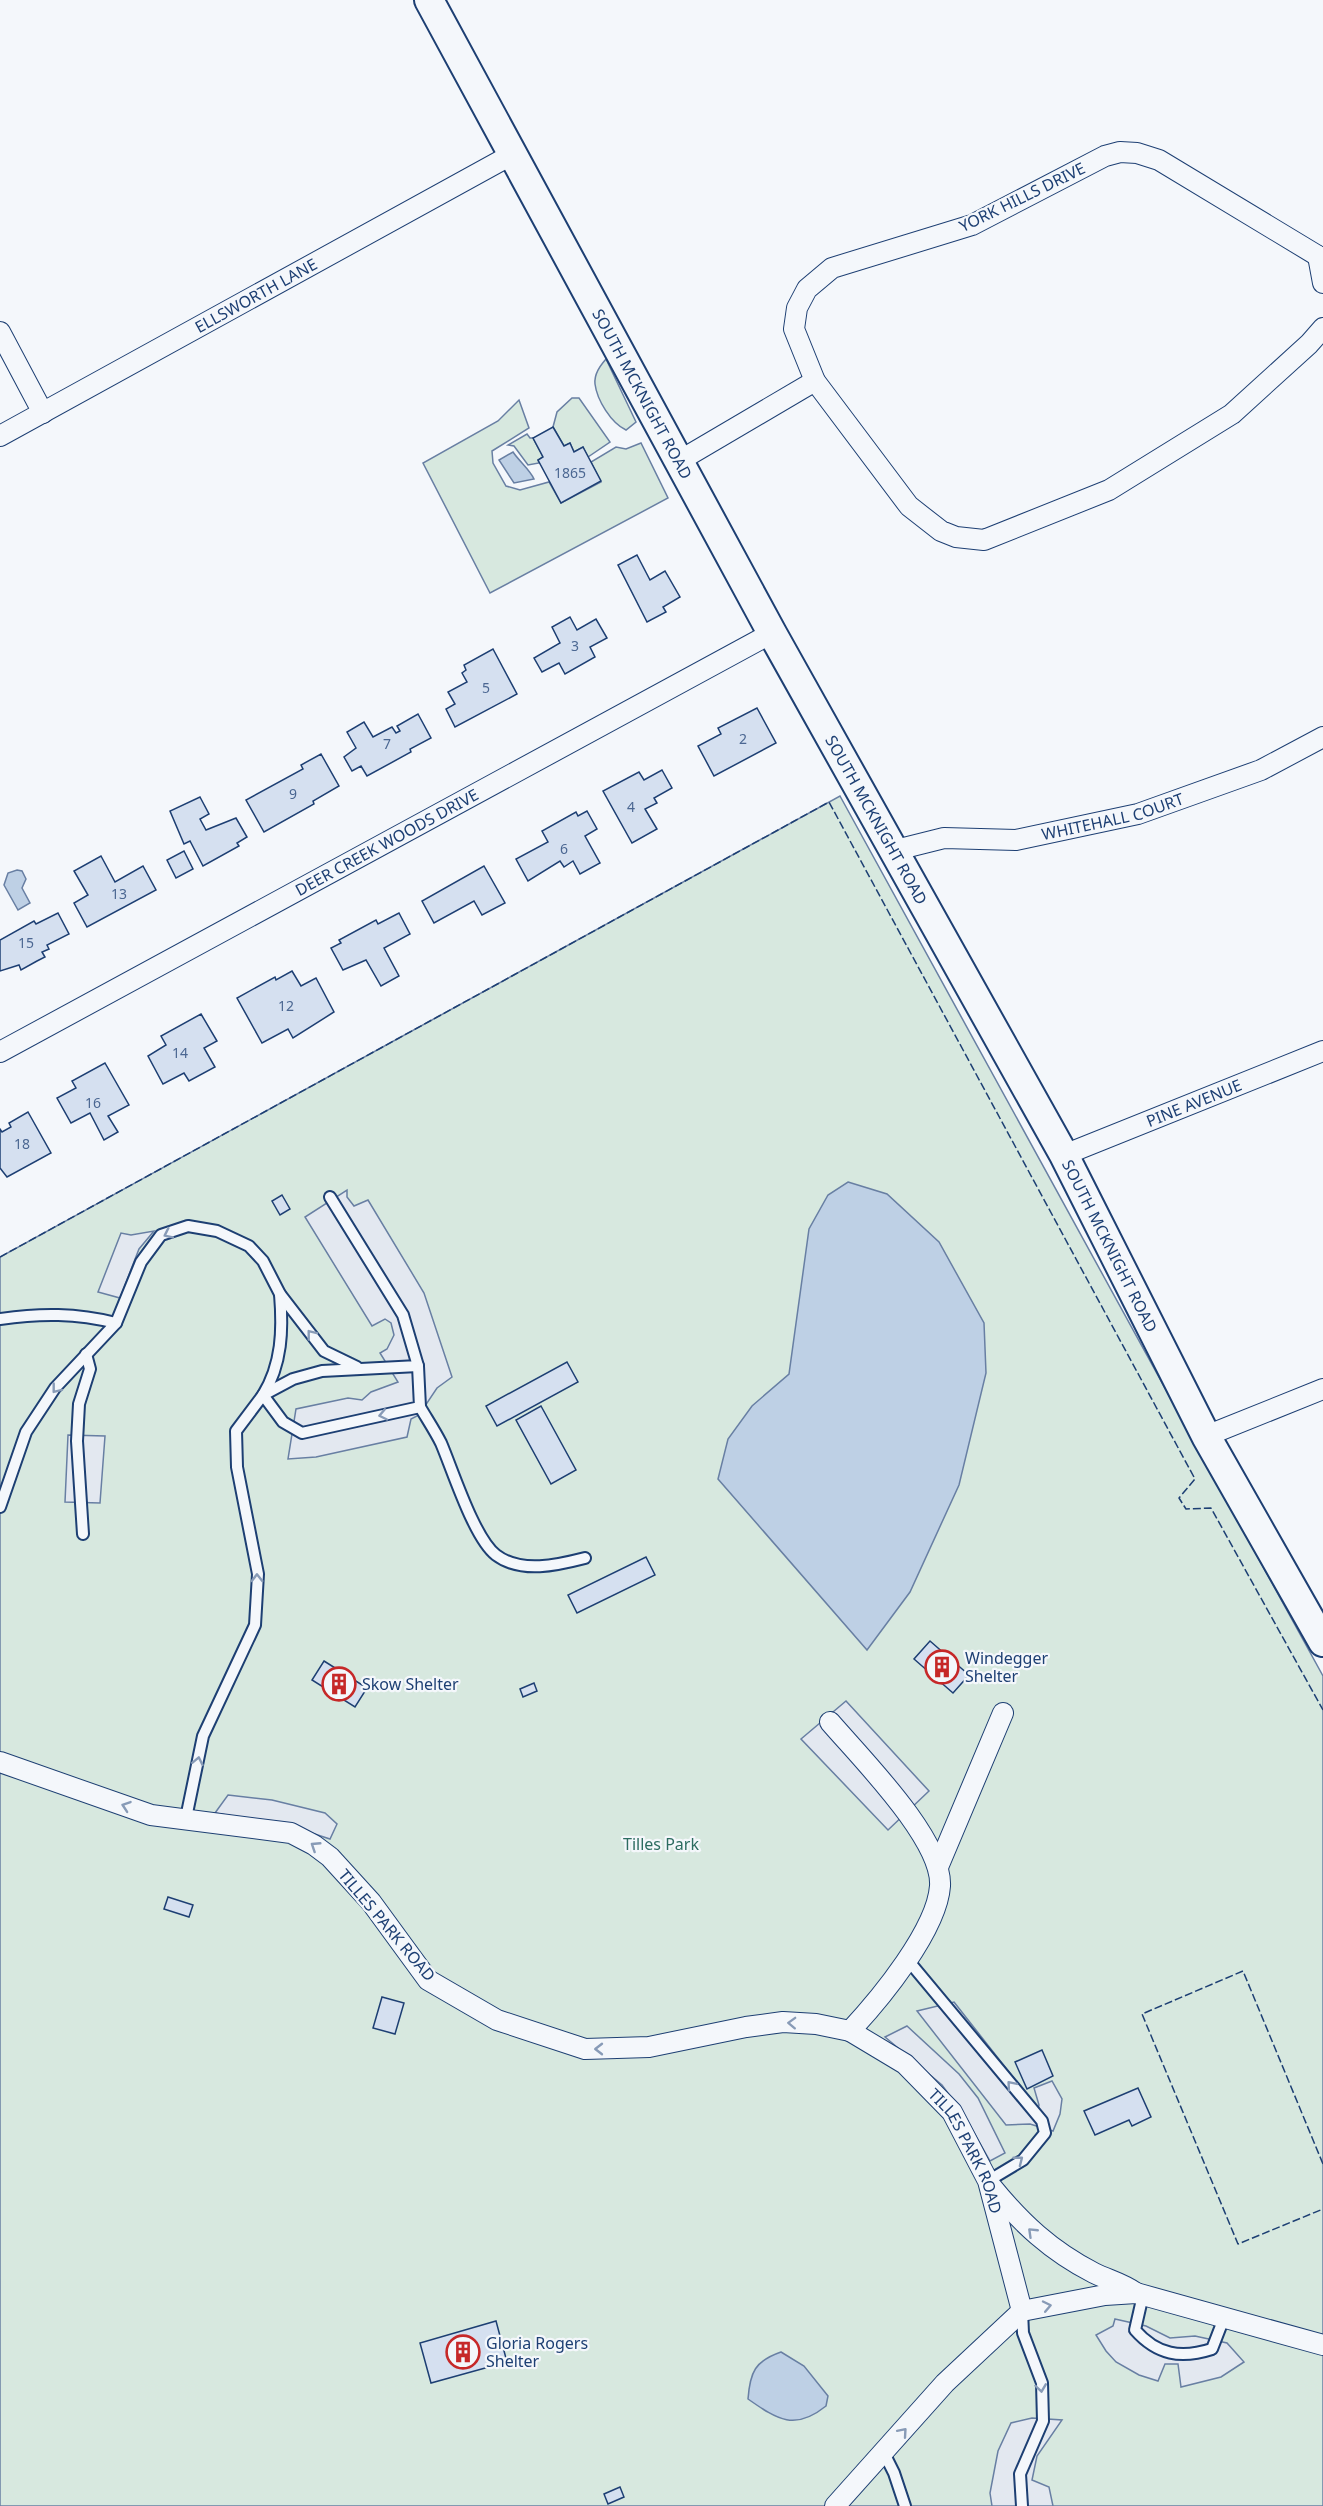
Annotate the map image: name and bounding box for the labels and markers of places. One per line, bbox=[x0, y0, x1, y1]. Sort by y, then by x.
place label: Windegger Shelter bbox=[965, 1647, 1048, 1687]
building icon: Windegger Shelter bbox=[924, 1649, 960, 1685]
building icon: Skow Shelter bbox=[321, 1666, 357, 1702]
place label: Skow Shelter bbox=[362, 1673, 459, 1695]
place label: Gloria Rogers Shelter bbox=[486, 2332, 588, 2372]
building icon: Gloria Rogers Shelter bbox=[445, 2334, 481, 2370]

